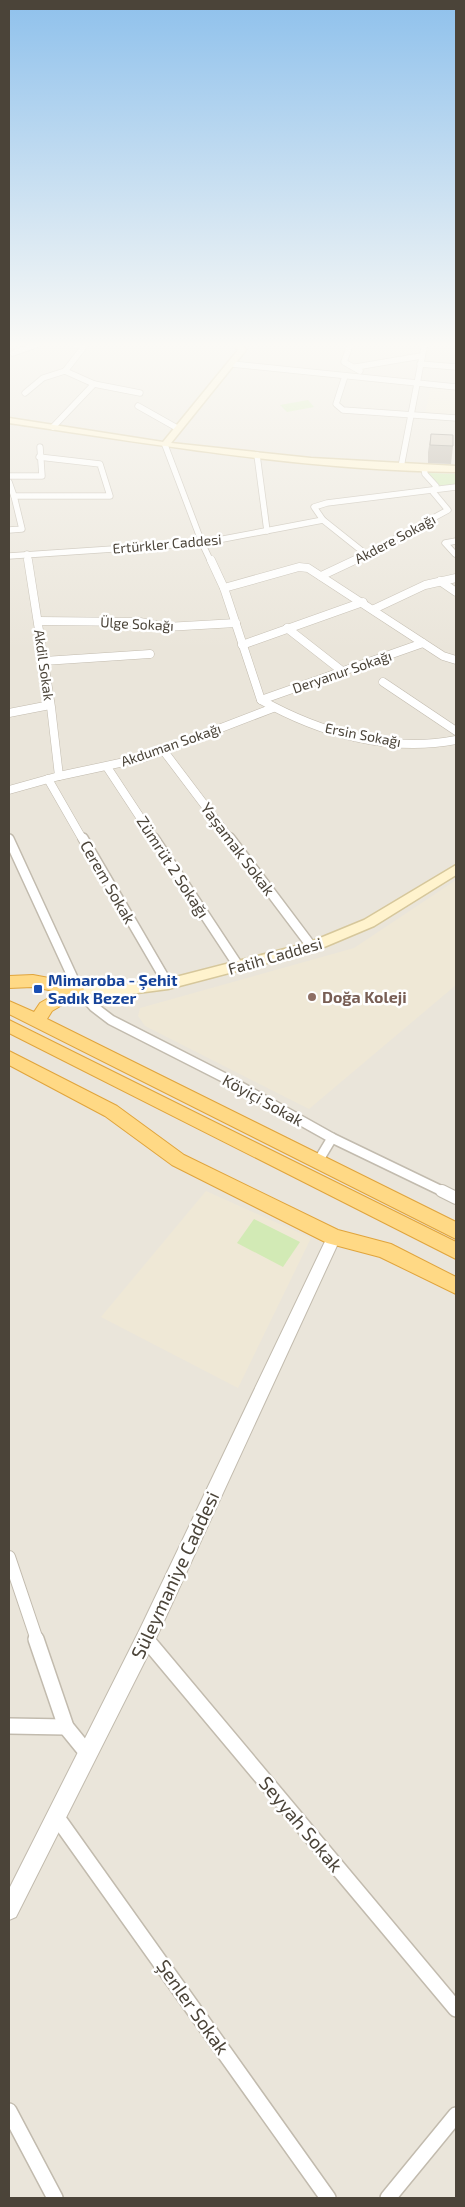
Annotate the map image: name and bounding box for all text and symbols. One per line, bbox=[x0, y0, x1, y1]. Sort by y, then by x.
street label: Akdere Sokağı bbox=[351, 510, 438, 567]
street label: Ertürkler Caddesi bbox=[112, 530, 222, 557]
street label: Ülge Sokağı bbox=[100, 613, 174, 634]
street label: Akdil Sokak bbox=[31, 628, 58, 702]
street label: Deryanur Sokağı bbox=[290, 647, 394, 696]
street label: Akduman Sokağı bbox=[119, 719, 223, 770]
street label: Ersin Sokağı bbox=[324, 719, 403, 750]
street label: Yaşamak Sokak bbox=[196, 798, 280, 900]
street label: Zümrüt 2 Sokağı bbox=[133, 812, 213, 921]
street label: Cerem Sokak bbox=[77, 837, 140, 927]
street label: Fatih Caddesi bbox=[226, 933, 324, 978]
place label: Mimaroba - Şehit Sadık Bezer bbox=[48, 970, 178, 1007]
marker: Mimaroba - Şehit Sadık Bezer bbox=[32, 983, 44, 995]
place label: Doğa Koleji bbox=[322, 987, 407, 1006]
marker: Doğa Koleji bbox=[306, 991, 318, 1003]
street label: Köyiçi Sokak bbox=[219, 1070, 307, 1130]
street label: Süleymaniye Caddesi bbox=[126, 1487, 223, 1662]
street label: Seyyah Sokak bbox=[255, 1771, 348, 1876]
street label: Şenler Sokak bbox=[151, 1955, 235, 2059]

